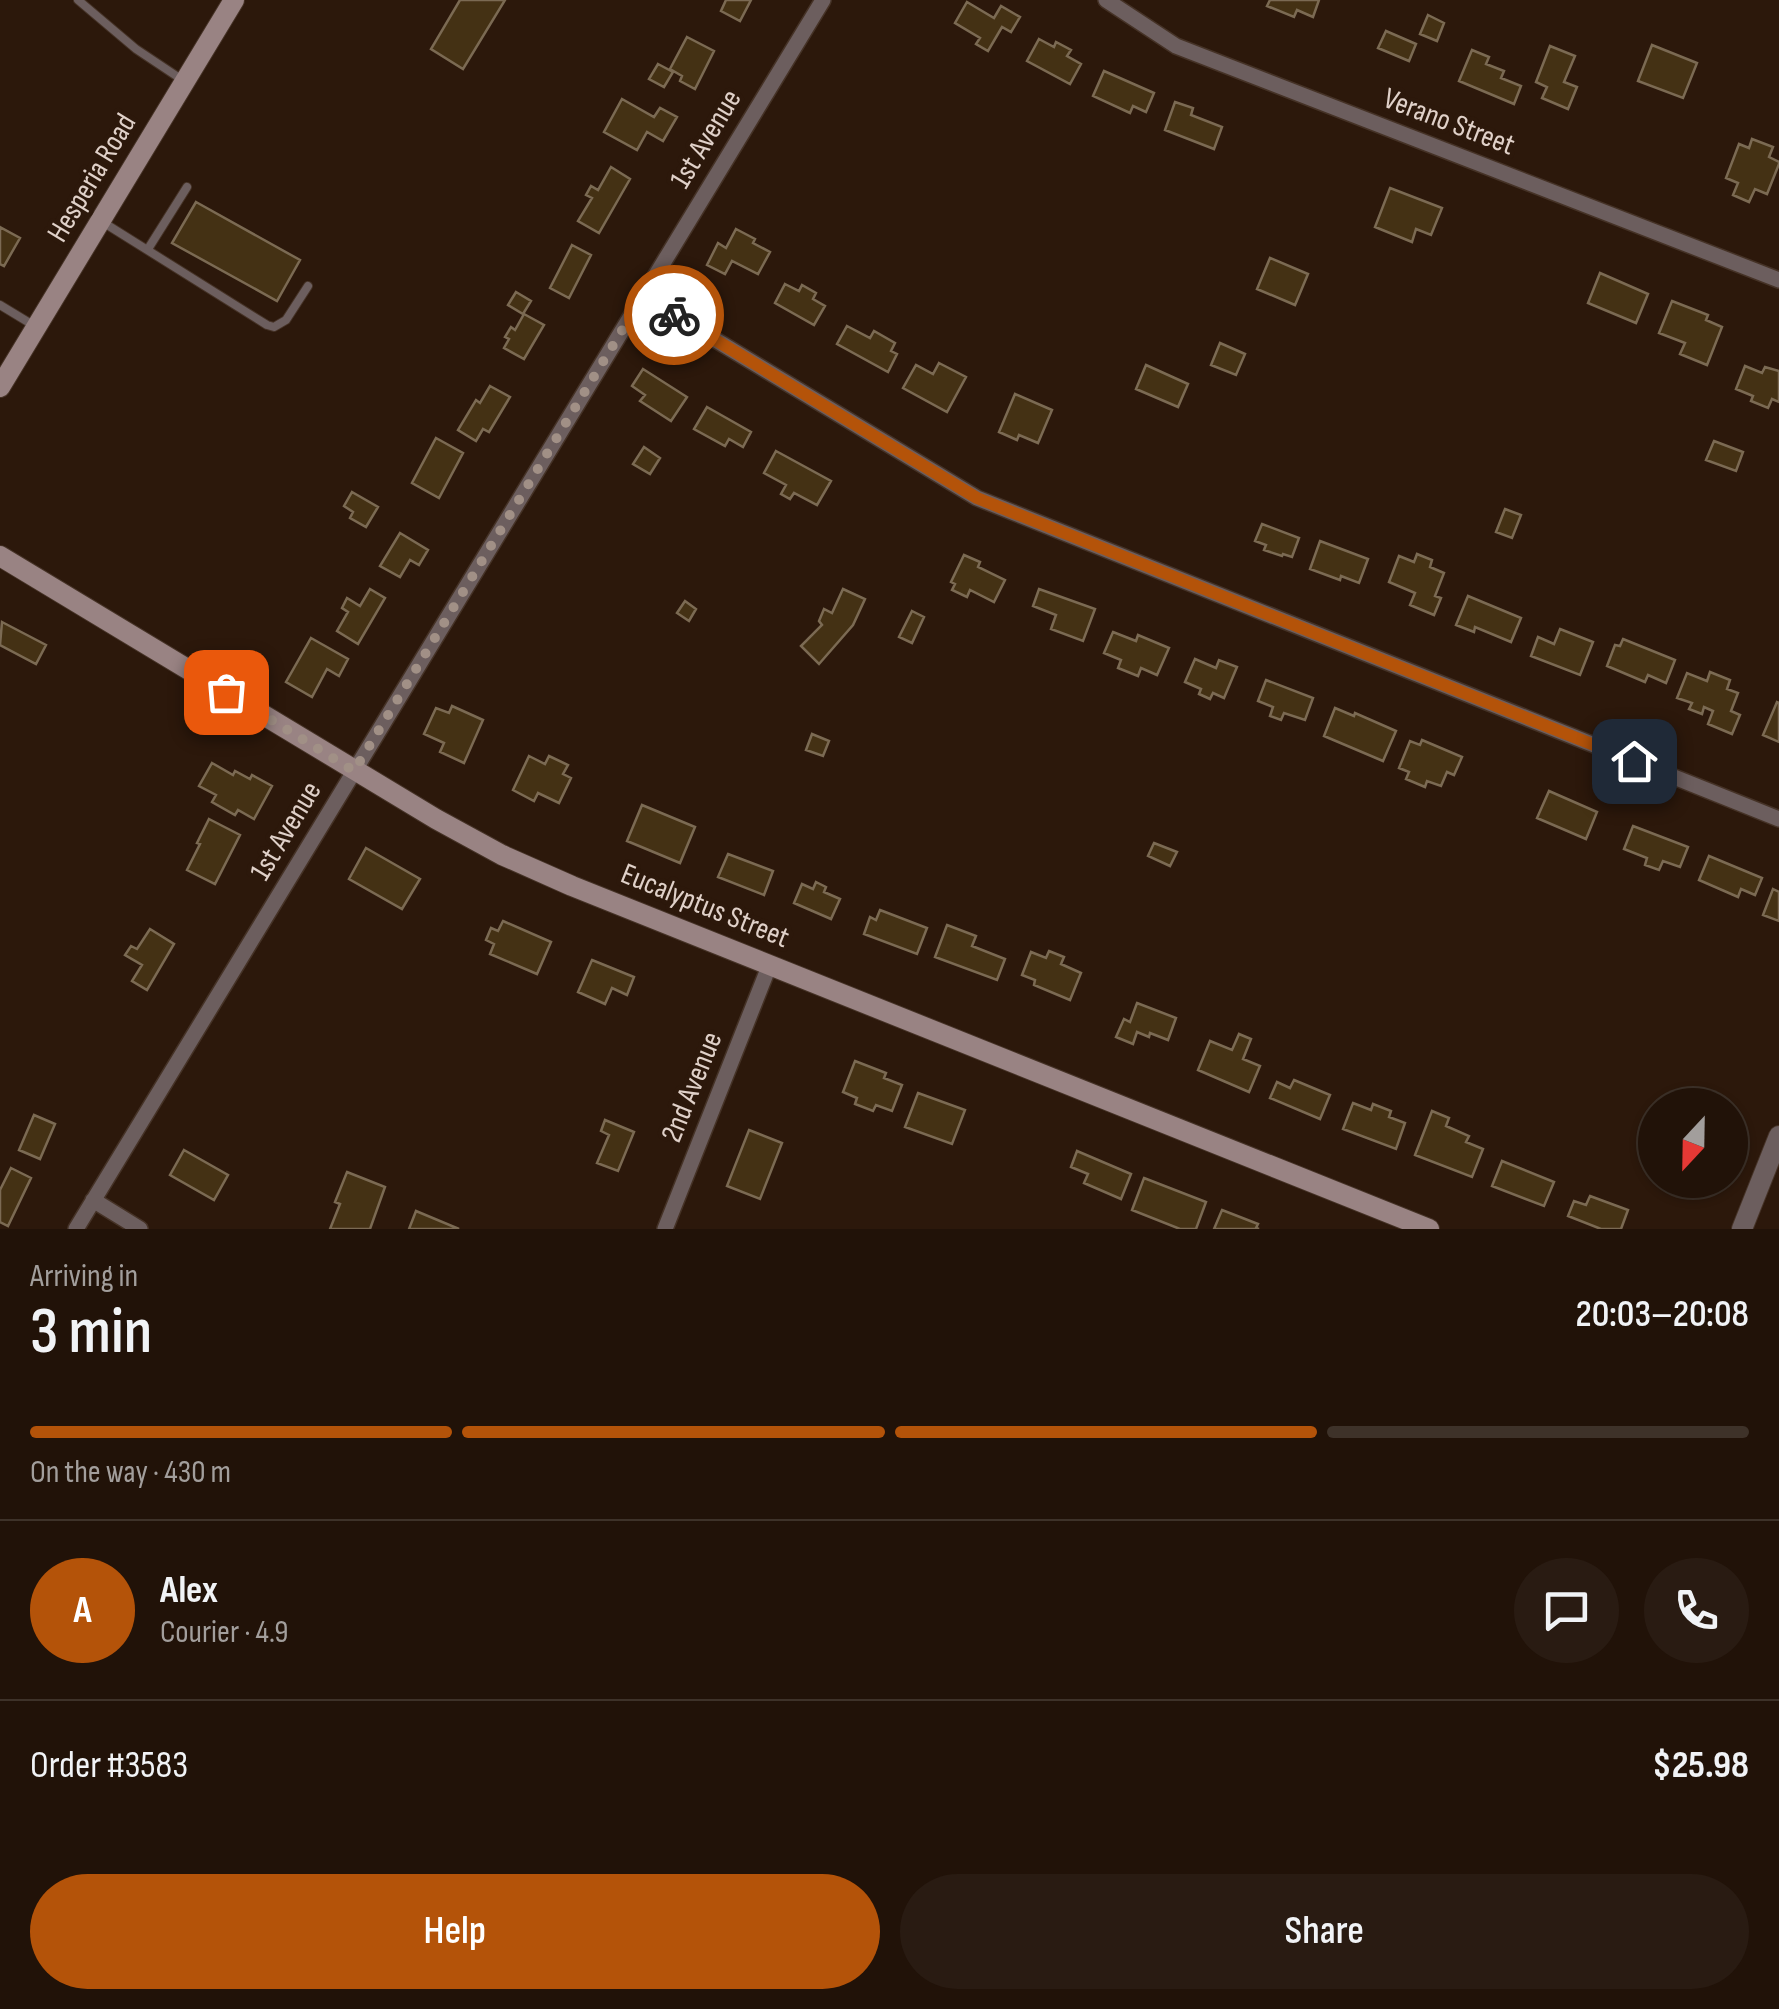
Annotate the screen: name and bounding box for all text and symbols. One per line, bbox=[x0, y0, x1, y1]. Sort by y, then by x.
street label: Verano Street bbox=[1378, 81, 1520, 163]
street label: 1st Avenue bbox=[663, 83, 749, 195]
street label: Hesperia Road bbox=[40, 107, 144, 249]
courier bbox=[624, 265, 724, 365]
icon: bike bbox=[647, 288, 702, 343]
pin bbox=[184, 650, 269, 735]
icon: bag bbox=[199, 665, 254, 720]
pin bbox=[1592, 719, 1677, 804]
icon: home bbox=[1607, 734, 1662, 789]
street label: 1st Avenue bbox=[243, 775, 329, 887]
street label: Eucalyptus Street bbox=[616, 856, 794, 956]
street label: 2nd Avenue bbox=[654, 1027, 730, 1147]
north arrow bbox=[1638, 1088, 1748, 1198]
map controls bbox=[1638, 1088, 1748, 1198]
text: Arriving in bbox=[30, 1257, 138, 1296]
text: 20:03–20:08 bbox=[1576, 1292, 1749, 1337]
text: 3 min bbox=[30, 1294, 152, 1372]
text: On the way · 430 m bbox=[30, 1453, 231, 1492]
button: chat bbox=[1514, 1558, 1619, 1663]
button: phone bbox=[1644, 1558, 1749, 1663]
text: Alex bbox=[160, 1568, 218, 1613]
text: A bbox=[73, 1588, 92, 1633]
text: Courier · 4.9 bbox=[160, 1613, 288, 1652]
text: Order #3583 bbox=[30, 1743, 188, 1788]
text: $25.98 bbox=[1652, 1743, 1749, 1788]
button: Help bbox=[30, 1874, 880, 1989]
button: Share bbox=[900, 1874, 1749, 1989]

